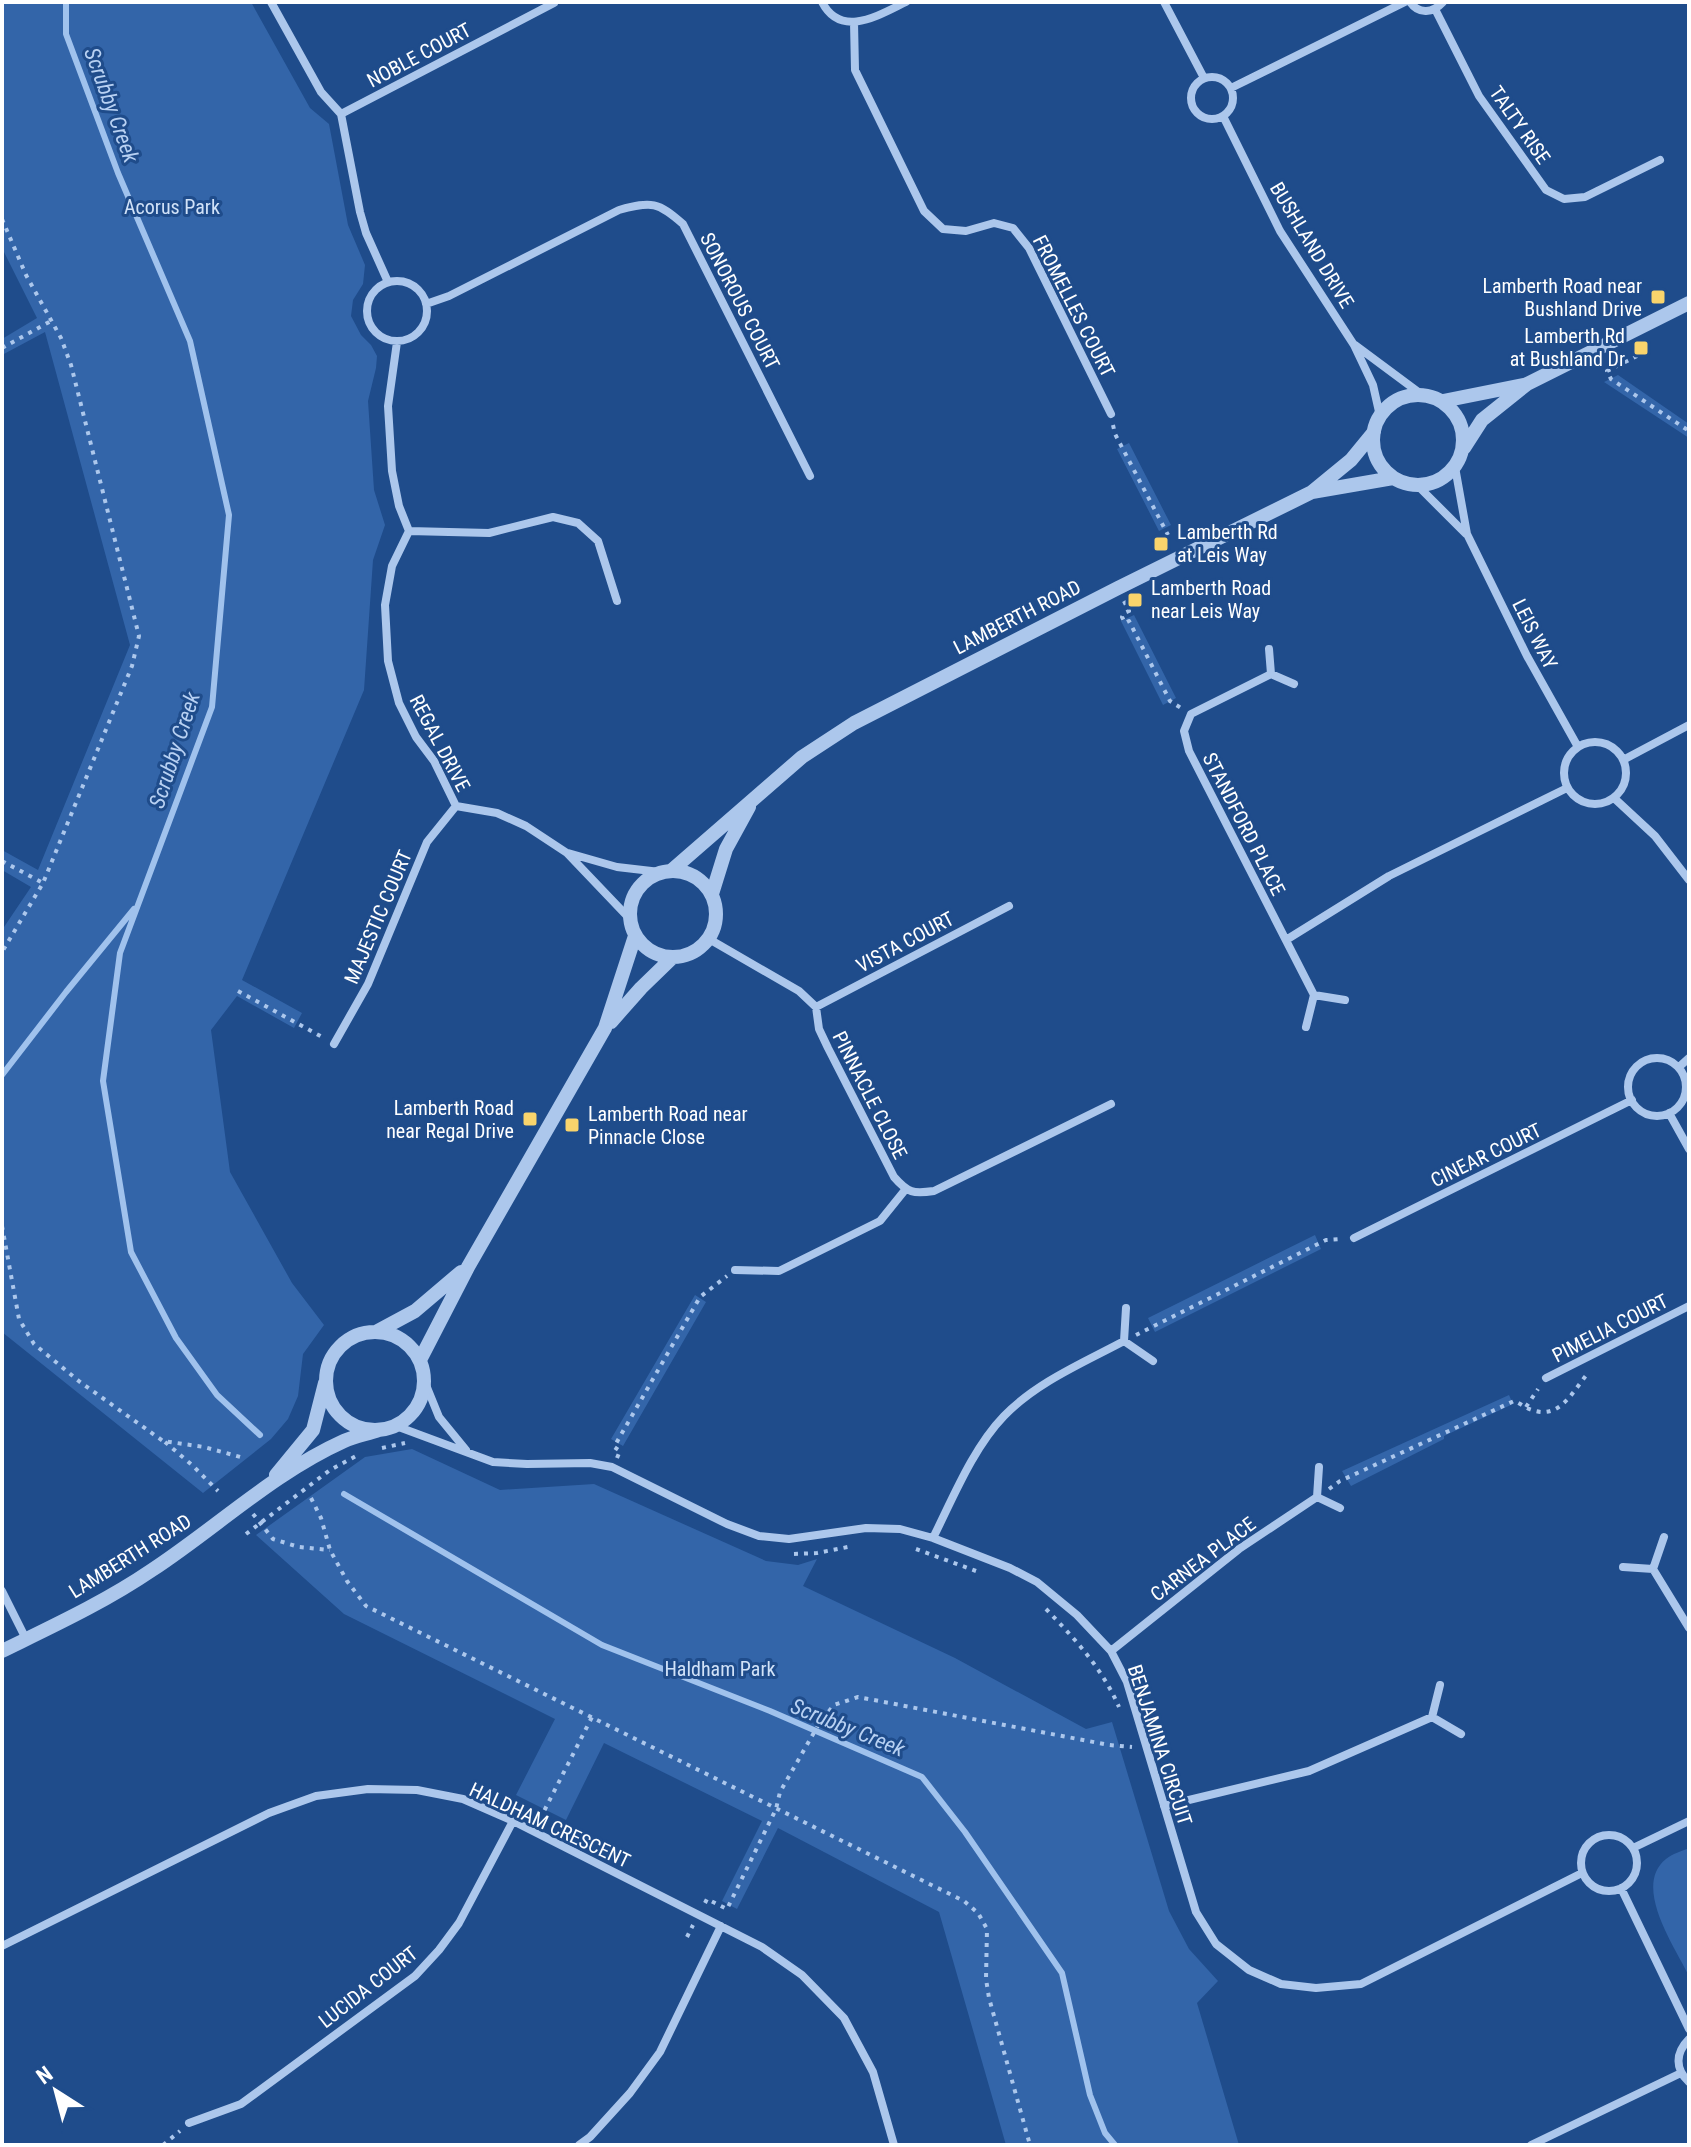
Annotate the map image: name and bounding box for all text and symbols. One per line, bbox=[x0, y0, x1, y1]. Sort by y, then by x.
street label: NOBLE COURT bbox=[363, 18, 475, 92]
water label: Scrubby Creek bbox=[79, 44, 144, 166]
street label: TALTY RISE bbox=[1484, 81, 1556, 169]
street label: BUSHLAND DRIVE bbox=[1265, 178, 1359, 312]
park label: Acorus Park bbox=[124, 195, 220, 219]
street label: SONOROUS COURT bbox=[695, 229, 785, 373]
street label: FROMELLES COURT bbox=[1028, 231, 1120, 381]
place label: Lamberth Road near Bushland Drive bbox=[1482, 274, 1642, 321]
marker: Lamberth Road near Bushland Drive bbox=[1649, 288, 1667, 306]
place label: Lamberth Rd at Bushland Dr bbox=[1510, 324, 1625, 371]
marker: Lamberth Rd at Bushland Dr bbox=[1632, 339, 1650, 357]
place label: Lamberth Rd at Leis Way bbox=[1177, 520, 1278, 567]
marker: Lamberth Rd at Leis Way bbox=[1152, 535, 1170, 553]
street label: LAMBERTH ROAD bbox=[949, 575, 1085, 659]
place label: Lamberth Road near Leis Way bbox=[1151, 576, 1271, 623]
marker: Lamberth Road near Leis Way bbox=[1126, 591, 1144, 609]
street label: LEIS WAY bbox=[1507, 595, 1563, 673]
water label: Scrubby Creek bbox=[144, 689, 205, 811]
street label: REGAL DRIVE bbox=[404, 690, 476, 796]
street label: STANDFORD PLACE bbox=[1198, 749, 1290, 899]
street label: MAJESTIC COURT bbox=[339, 847, 417, 987]
street label: VISTA COURT bbox=[852, 906, 958, 978]
street label: PINNACLE CLOSE bbox=[827, 1027, 913, 1163]
place label: Lamberth Road near Regal Drive bbox=[386, 1096, 514, 1143]
place label: Lamberth Road near Pinnacle Close bbox=[588, 1102, 748, 1149]
marker: Lamberth Road near Regal Drive bbox=[521, 1110, 539, 1128]
marker: Lamberth Road near Pinnacle Close bbox=[563, 1116, 581, 1134]
street label: CINEAR COURT bbox=[1427, 1118, 1545, 1192]
street label: PIMELIA COURT bbox=[1548, 1289, 1672, 1367]
street label: LAMBERTH ROAD bbox=[64, 1509, 196, 1603]
street label: CARNEA PLACE bbox=[1146, 1512, 1260, 1606]
park label: Haldham Park bbox=[664, 1657, 776, 1681]
street label: BENJAMINA CIRCUIT bbox=[1123, 1662, 1197, 1828]
water label: Scrubby Creek bbox=[787, 1693, 909, 1762]
street label: HALDHAM CRESCENT bbox=[466, 1777, 634, 1873]
street label: LUCIDA COURT bbox=[314, 1941, 422, 2033]
north arrow bbox=[16, 2051, 96, 2131]
text: N bbox=[32, 2061, 57, 2089]

